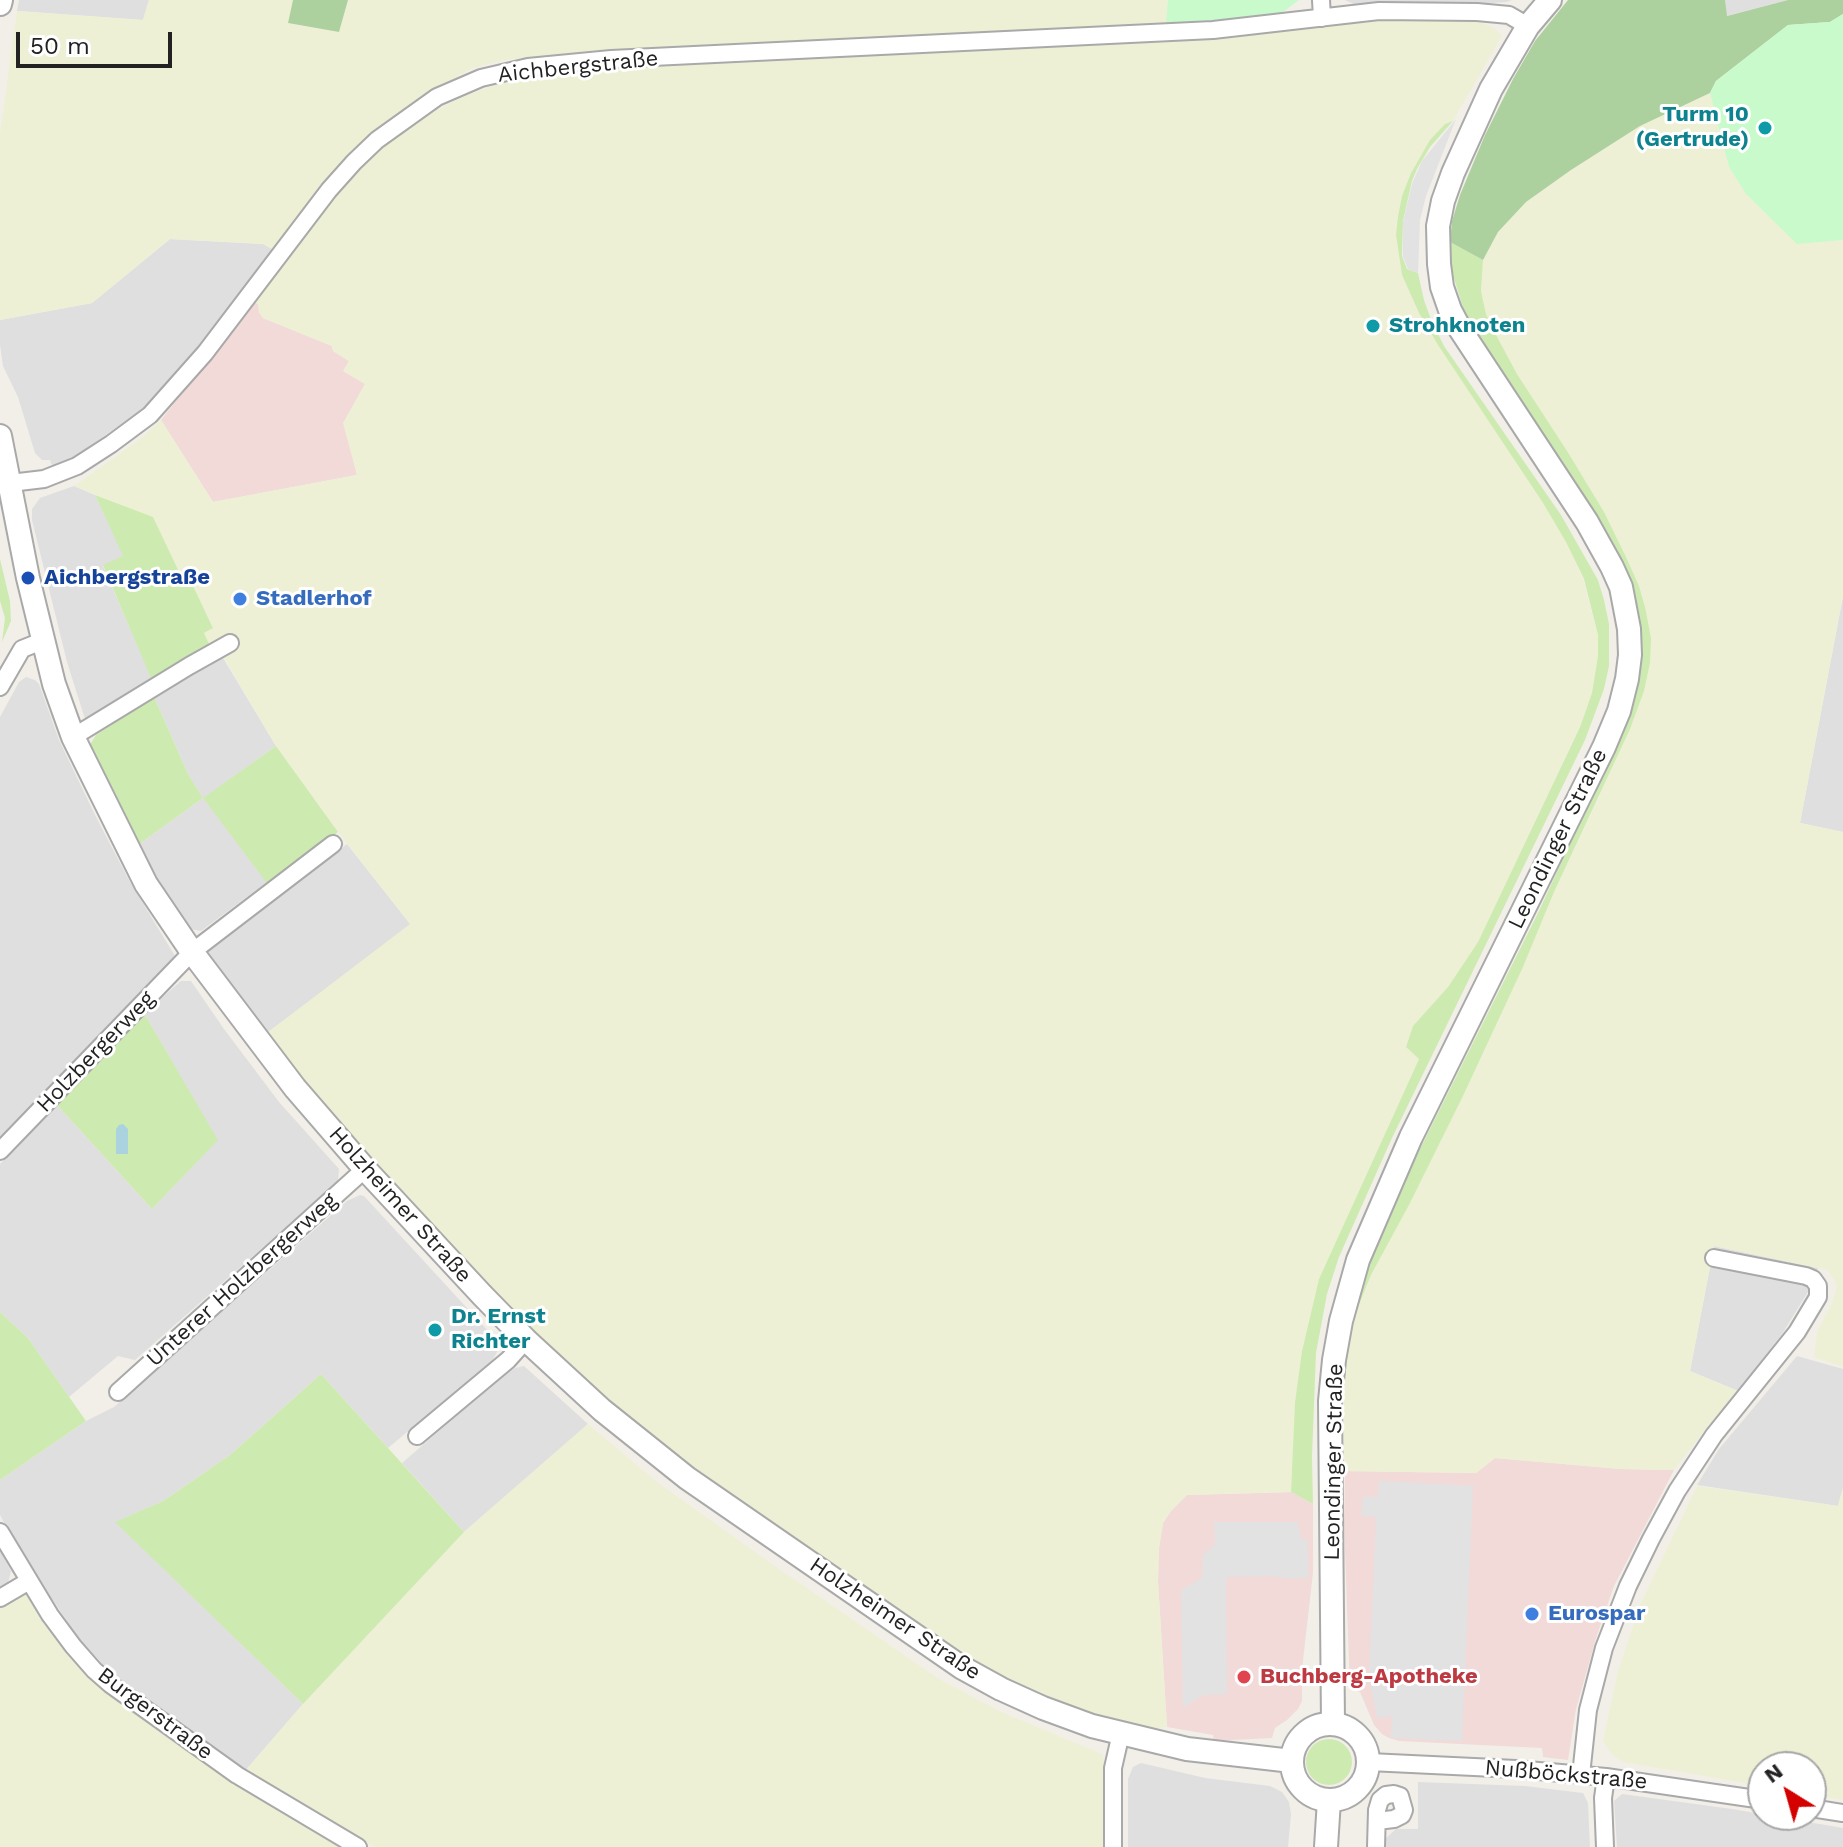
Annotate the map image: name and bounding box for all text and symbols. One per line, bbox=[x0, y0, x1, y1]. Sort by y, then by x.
scale bar bbox=[20, 16, 176, 66]
text: 50 m bbox=[30, 32, 90, 60]
street label: Aichbergstraße bbox=[496, 45, 660, 89]
place label: Turm 10 (Gertrude) bbox=[1636, 102, 1749, 154]
marker: Turm 10 (Gertrude) bbox=[1756, 119, 1774, 137]
place label: Strohknoten bbox=[1389, 313, 1525, 339]
marker: Strohknoten bbox=[1364, 317, 1382, 335]
place label: Aichbergstraße bbox=[44, 565, 210, 591]
marker: Aichbergstraße bbox=[19, 569, 37, 587]
place label: Stadlerhof bbox=[256, 586, 372, 612]
marker: Stadlerhof bbox=[231, 590, 249, 608]
street label: Leondinger Straße bbox=[1503, 745, 1613, 933]
street label: Holzbergerweg bbox=[31, 986, 161, 1118]
street label: Holzheimer Straße bbox=[323, 1122, 477, 1288]
street label: Unterer Holzbergerweg bbox=[141, 1188, 343, 1372]
place label: Dr. Ernst Richter bbox=[451, 1304, 546, 1356]
marker: Dr. Ernst Richter bbox=[426, 1321, 444, 1339]
street label: Leondinger Straße bbox=[1319, 1363, 1349, 1561]
street label: Holzheimer Straße bbox=[804, 1552, 986, 1686]
place label: Eurospar bbox=[1548, 1601, 1645, 1627]
marker: Eurospar bbox=[1523, 1605, 1541, 1623]
street label: Burgerstraße bbox=[92, 1662, 218, 1766]
place label: Buchberg-Apotheke bbox=[1260, 1664, 1478, 1690]
marker: Buchberg-Apotheke bbox=[1235, 1668, 1253, 1686]
north arrow bbox=[1747, 1751, 1827, 1831]
street label: Nußböckstraße bbox=[1484, 1755, 1648, 1795]
text: N bbox=[1759, 1758, 1787, 1788]

